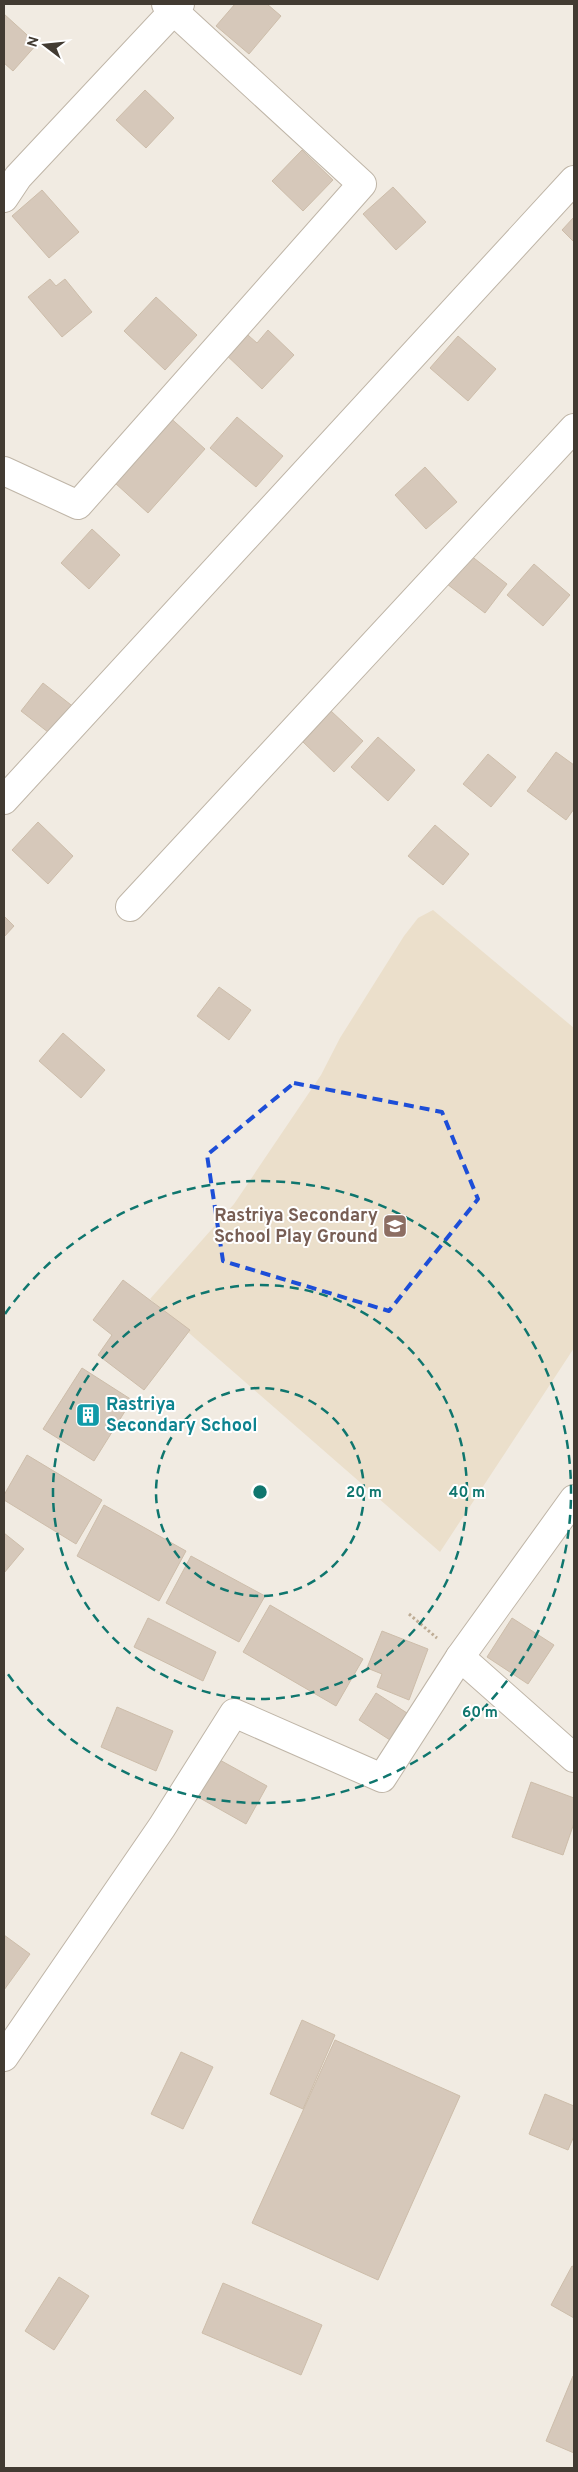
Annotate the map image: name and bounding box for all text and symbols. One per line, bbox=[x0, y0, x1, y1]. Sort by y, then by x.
north arrow bbox=[20, 20, 70, 70]
text: N bbox=[24, 35, 44, 49]
place label: Rastriya Secondary School Play Ground bbox=[214, 1205, 378, 1249]
school or university icon: Rastriya Secondary School Play Ground bbox=[382, 1213, 408, 1239]
place label: Rastriya Secondary School bbox=[106, 1394, 257, 1438]
building icon: Rastriya Secondary School bbox=[75, 1402, 101, 1428]
centre of rings bbox=[251, 1483, 269, 1501]
text: 20 m bbox=[346, 1484, 382, 1503]
text: 40 m bbox=[449, 1484, 485, 1503]
text: 60 m bbox=[462, 1704, 498, 1723]

